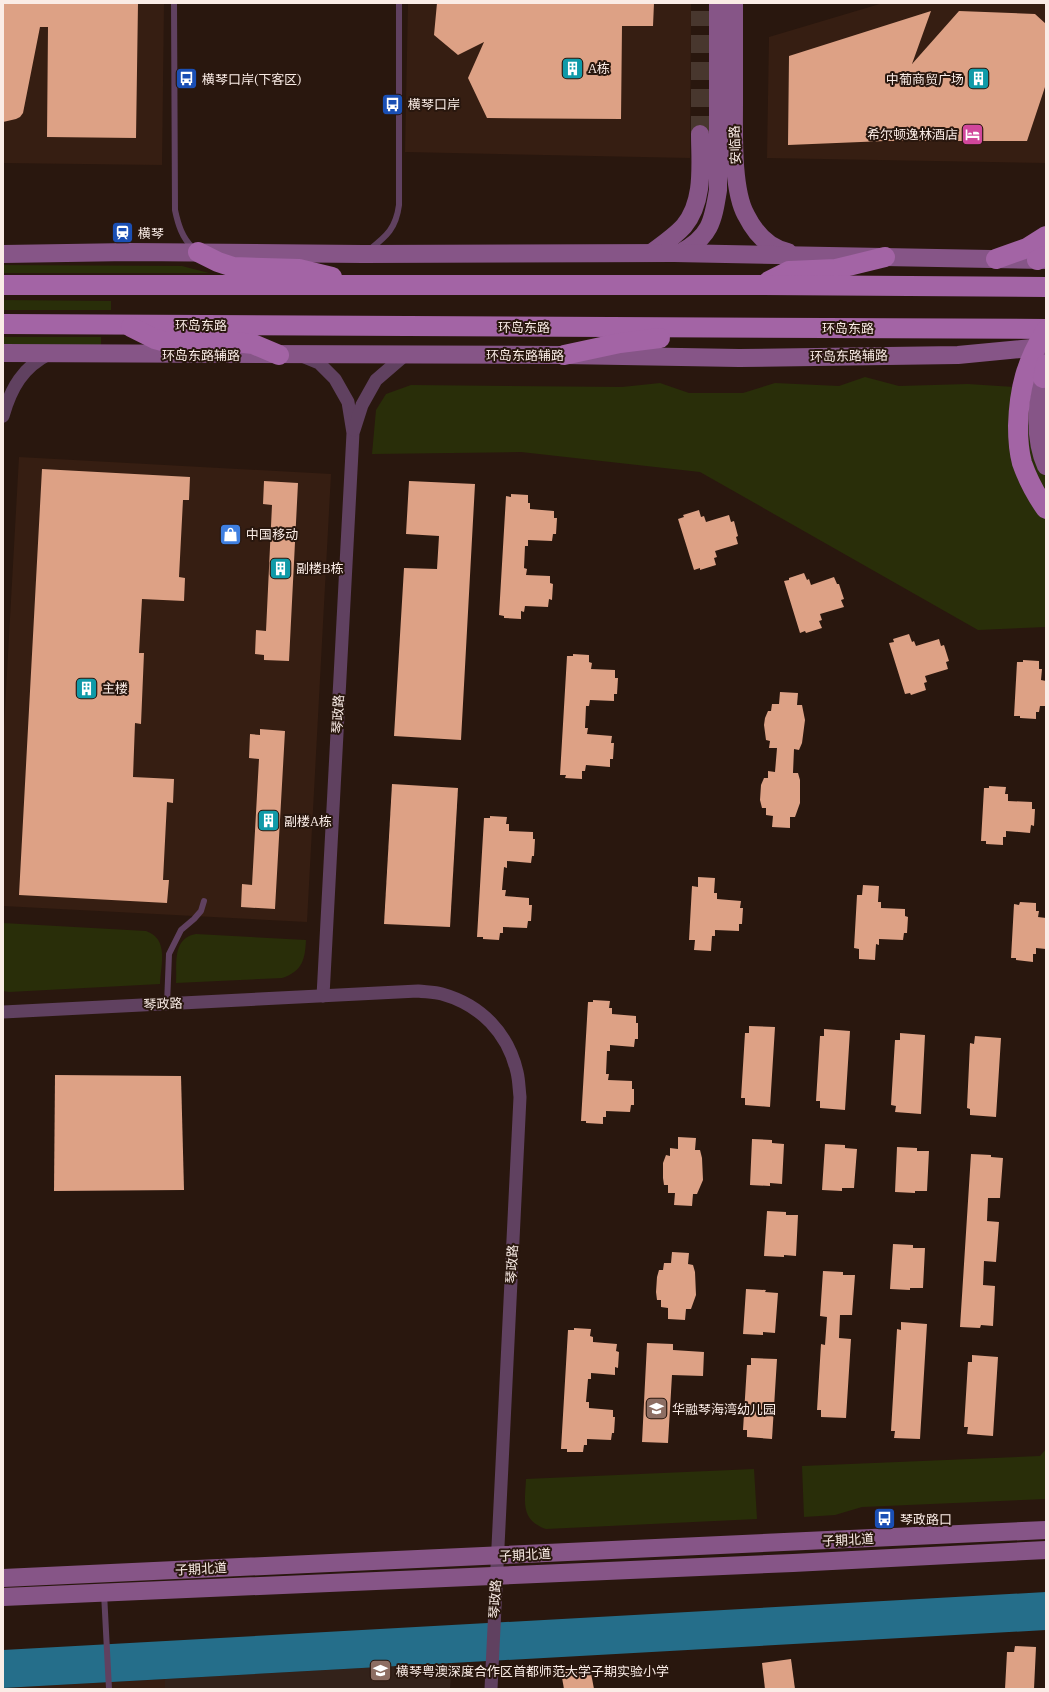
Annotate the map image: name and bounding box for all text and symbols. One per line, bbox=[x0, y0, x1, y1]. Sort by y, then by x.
building icon: A栋 bbox=[559, 55, 585, 81]
place label: A栋 bbox=[588, 60, 610, 77]
bus stop icon: 横琴口岸(下客区) bbox=[174, 66, 200, 92]
building icon: 中葡商贸广场 bbox=[966, 66, 992, 92]
place label: 横琴口岸(下客区) bbox=[202, 71, 302, 88]
place label: 中葡商贸广场 bbox=[886, 71, 964, 88]
bus stop icon: 横琴口岸 bbox=[379, 91, 405, 117]
place label: 横琴口岸 bbox=[408, 96, 460, 113]
hotel icon: 希尔顿逸林酒店 bbox=[960, 121, 986, 147]
street label: 安临路 bbox=[726, 125, 744, 165]
place label: 希尔顿逸林酒店 bbox=[867, 126, 958, 143]
station icon: 横琴 bbox=[110, 220, 136, 246]
place label: 横琴 bbox=[138, 225, 164, 242]
street label: 环岛东路 bbox=[175, 317, 227, 334]
street label: 环岛东路 bbox=[498, 319, 550, 336]
street label: 环岛东路 bbox=[822, 320, 874, 337]
street label: 环岛东路辅路 bbox=[162, 347, 240, 364]
street label: 环岛东路辅路 bbox=[486, 347, 564, 364]
street label: 环岛东路辅路 bbox=[810, 347, 888, 365]
shop icon: 中国移动 bbox=[217, 521, 243, 547]
place label: 中国移动 bbox=[246, 526, 298, 543]
building icon: 副楼B栋 bbox=[268, 555, 294, 581]
place label: 副楼B栋 bbox=[296, 560, 344, 577]
building icon: 主楼 bbox=[73, 675, 99, 701]
place label: 主楼 bbox=[102, 680, 128, 697]
street label: 琴政路 bbox=[328, 694, 348, 734]
building icon: 副楼A栋 bbox=[255, 808, 281, 834]
place label: 副楼A栋 bbox=[284, 813, 332, 830]
street label: 琴政路 bbox=[143, 994, 183, 1014]
street label: 琴政路 bbox=[502, 1244, 522, 1284]
school or university icon: 华融琴海湾幼儿园 bbox=[644, 1396, 670, 1422]
place label: 华融琴海湾幼儿园 bbox=[672, 1401, 776, 1418]
bus stop icon: 琴政路口 bbox=[871, 1506, 897, 1532]
place label: 琴政路口 bbox=[900, 1511, 952, 1528]
street label: 子期北道 bbox=[822, 1530, 874, 1550]
street label: 子期北道 bbox=[499, 1545, 551, 1565]
street label: 子期北道 bbox=[175, 1559, 227, 1579]
street label: 琴政路 bbox=[485, 1579, 505, 1619]
school or university icon: 横琴粤澳深度合作区首都师范大学子期实验小学 bbox=[367, 1658, 393, 1684]
place label: 横琴粤澳深度合作区首都师范大学子期实验小学 bbox=[396, 1663, 669, 1680]

